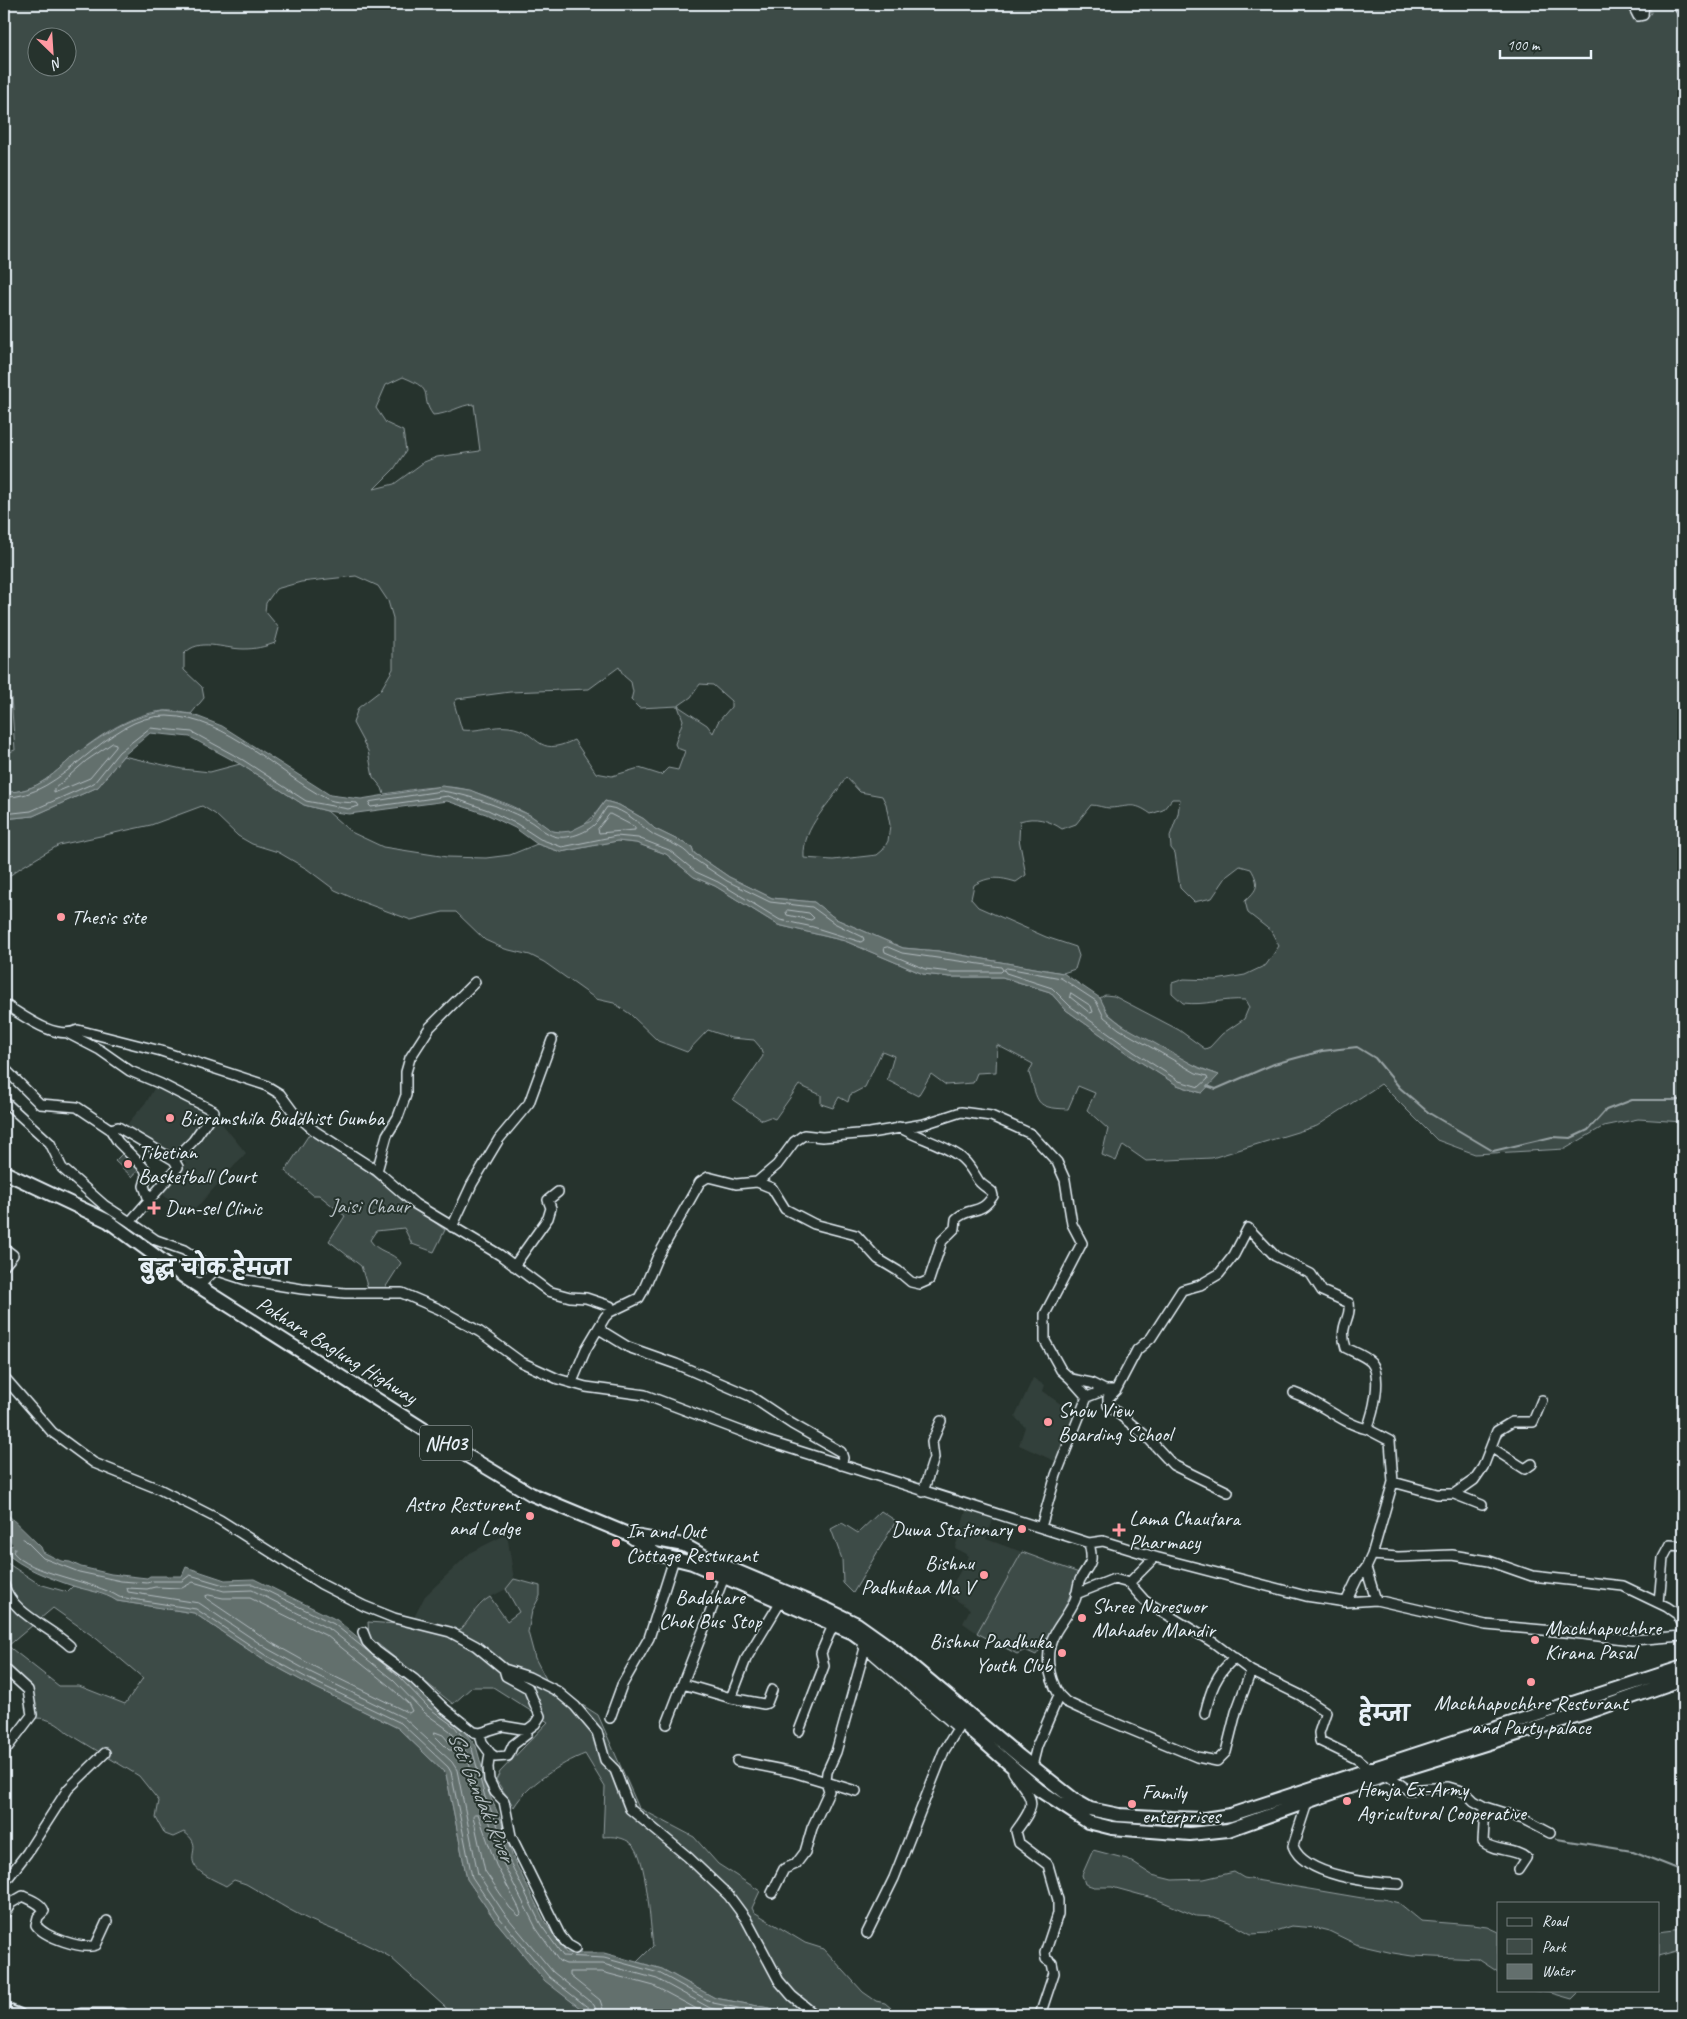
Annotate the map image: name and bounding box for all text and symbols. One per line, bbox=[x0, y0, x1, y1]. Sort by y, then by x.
north arrow bbox=[28, 28, 78, 78]
scale bar bbox=[1500, 28, 1591, 60]
text: 100 m bbox=[1507, 36, 1541, 55]
text: N bbox=[48, 54, 65, 74]
place label: Thesis site bbox=[71, 904, 148, 930]
marker: Thesis site bbox=[55, 911, 67, 923]
place label: Bicramshila Buddhist Gumba bbox=[180, 1105, 385, 1131]
marker: Bicramshila Buddhist Gumba bbox=[164, 1112, 176, 1124]
place label: Tibetian Basketball Court bbox=[138, 1139, 258, 1189]
marker: Tibetian Basketball Court bbox=[122, 1158, 134, 1170]
park label: Jaisi Chaur bbox=[329, 1193, 411, 1219]
place label: Dun-sel Clinic bbox=[165, 1195, 264, 1221]
marker: Dun-sel Clinic bbox=[147, 1201, 161, 1215]
district label: बुद्ध चोक हेमजा bbox=[138, 1249, 292, 1284]
street label: Pokhara Baglung Highway bbox=[252, 1290, 424, 1411]
place label: Snow View Boarding School bbox=[1058, 1397, 1175, 1447]
marker: Snow View Boarding School bbox=[1042, 1416, 1054, 1428]
road number: NH03 bbox=[420, 1426, 472, 1460]
place label: Astro Resturent and Lodge bbox=[405, 1491, 522, 1541]
place label: Lama Chautara Pharmacy bbox=[1129, 1505, 1242, 1555]
marker: Astro Resturent and Lodge bbox=[524, 1510, 536, 1522]
place label: Duwa Stationary bbox=[891, 1516, 1014, 1542]
place label: In and Out Cottage Resturant bbox=[626, 1518, 759, 1568]
marker: Duwa Stationary bbox=[1016, 1523, 1028, 1535]
marker: Lama Chautara Pharmacy bbox=[1113, 1524, 1125, 1536]
marker: In and Out Cottage Resturant bbox=[610, 1537, 622, 1549]
place label: Bishnu Padhukaa Ma V bbox=[861, 1550, 979, 1600]
marker: Bishnu Padhukaa Ma V bbox=[978, 1569, 990, 1581]
marker: Badahare Chok Bus Stop bbox=[704, 1570, 716, 1582]
place label: Badahare Chok Bus Stop bbox=[659, 1584, 762, 1634]
place label: Shree Nareswor Mahadev Mandir bbox=[1092, 1593, 1216, 1643]
marker: Shree Nareswor Mahadev Mandir bbox=[1076, 1612, 1088, 1624]
place label: Machhapuchhre Kirana Pasal bbox=[1545, 1615, 1663, 1665]
place label: Bishnu Paadhuka Youth Club bbox=[929, 1628, 1054, 1678]
marker: Machhapuchhre Kirana Pasal bbox=[1529, 1634, 1541, 1646]
marker: Bishnu Paadhuka Youth Club bbox=[1056, 1647, 1068, 1659]
marker: Machhapuchhre Resturant and Party palace bbox=[1525, 1676, 1537, 1688]
place label: Machhapuchhre Resturant and Party palace bbox=[1434, 1690, 1630, 1740]
district label: हेम्जा bbox=[1358, 1695, 1412, 1728]
water label: Seti Gandaki River bbox=[441, 1727, 523, 1869]
place label: Hemja Ex-Army Agricultural Cooperative bbox=[1357, 1776, 1528, 1826]
place label: Family enterprises bbox=[1142, 1779, 1222, 1829]
marker: Hemja Ex-Army Agricultural Cooperative bbox=[1341, 1795, 1353, 1807]
marker: Family enterprises bbox=[1126, 1798, 1138, 1810]
legend bbox=[1497, 1902, 1660, 1992]
text: Road bbox=[1542, 1912, 1569, 1931]
text: Park bbox=[1542, 1938, 1567, 1957]
text: Water bbox=[1542, 1962, 1576, 1981]

